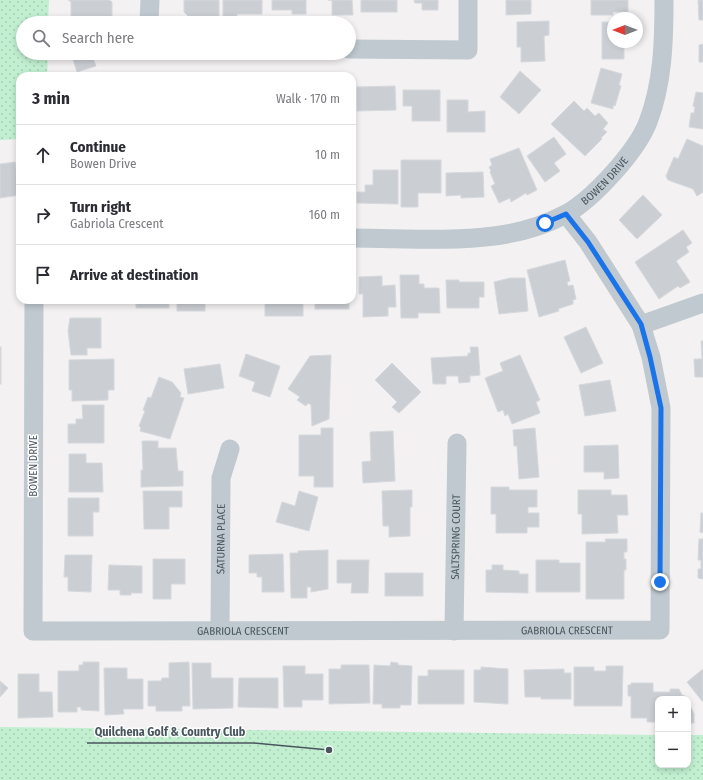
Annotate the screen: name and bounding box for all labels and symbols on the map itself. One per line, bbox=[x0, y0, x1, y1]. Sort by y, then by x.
north arrow bbox=[607, 12, 643, 48]
street label: BOWEN DRIVE bbox=[578, 154, 631, 208]
route start bbox=[536, 214, 554, 232]
street label: BOWEN DRIVE bbox=[27, 435, 40, 497]
street label: SALTSPRING COURT bbox=[448, 493, 463, 580]
street label: SATURNA PLACE bbox=[214, 504, 227, 574]
route end bbox=[651, 573, 669, 591]
street label: GABRIOLA CRESCENT bbox=[197, 624, 290, 637]
street label: GABRIOLA CRESCENT bbox=[521, 624, 614, 637]
callout: Quilchena Golf & Country Club bbox=[87, 719, 253, 743]
text: Quilchena Golf & Country Club bbox=[95, 725, 246, 739]

